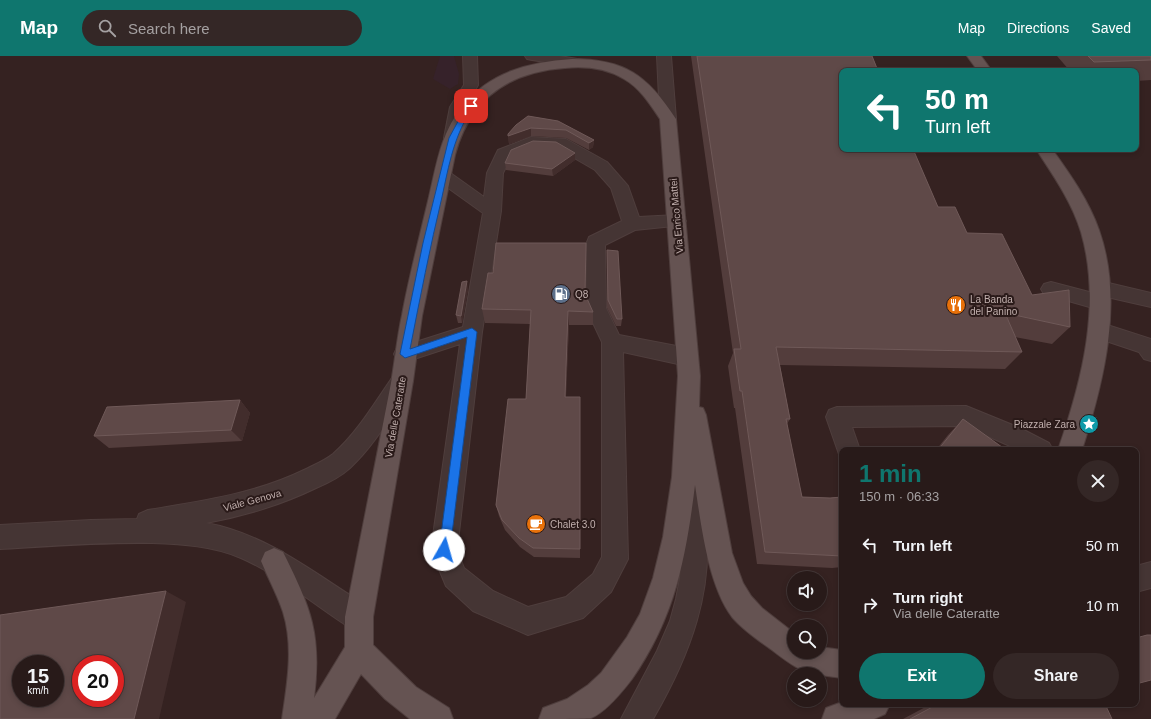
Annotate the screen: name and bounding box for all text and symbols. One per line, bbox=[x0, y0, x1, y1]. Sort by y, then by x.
search box bbox=[82, 10, 362, 46]
text: Map bbox=[20, 17, 58, 38]
icon: search bbox=[96, 17, 118, 39]
text: Search here bbox=[128, 20, 210, 37]
text: Map bbox=[958, 20, 985, 36]
text: Directions bbox=[1007, 20, 1069, 36]
text: Saved bbox=[1091, 20, 1131, 36]
icon: left bbox=[859, 84, 911, 136]
text: 50 m bbox=[925, 84, 989, 115]
pin bbox=[454, 89, 488, 123]
icon: arrive bbox=[460, 95, 482, 117]
text: Turn left bbox=[925, 117, 990, 137]
street label: Via Enrico Mattei bbox=[668, 178, 685, 254]
fuel station icon: Q8 bbox=[550, 283, 572, 305]
place label: Q8 bbox=[575, 289, 589, 300]
restaurant icon: La Banda del Panino bbox=[945, 294, 967, 316]
place label: La Banda del Panino bbox=[970, 294, 1018, 317]
street label: Via delle Cateratte bbox=[383, 375, 408, 458]
place icon: Piazzale Zara bbox=[1078, 413, 1100, 435]
place label: Piazzale Zara bbox=[1014, 419, 1075, 430]
text: 1 min bbox=[859, 460, 922, 487]
button: close bbox=[1077, 460, 1119, 502]
street label: Viale Genova bbox=[222, 487, 283, 514]
text: 150 m · 06:33 bbox=[859, 489, 939, 504]
cafe icon: Chalet 3.0 bbox=[525, 513, 547, 535]
place label: Chalet 3.0 bbox=[550, 519, 596, 530]
position arrow bbox=[423, 529, 465, 571]
icon: left bbox=[859, 534, 881, 556]
text: Turn left bbox=[893, 537, 952, 554]
text: 50 m bbox=[1086, 537, 1119, 554]
map controls bbox=[787, 571, 827, 707]
button: sound bbox=[787, 571, 827, 611]
text: Turn right bbox=[893, 589, 963, 606]
icon: right bbox=[859, 594, 881, 616]
text: 10 m bbox=[1086, 597, 1119, 614]
text: Via delle Cateratte bbox=[893, 606, 1000, 621]
button: search bbox=[787, 619, 827, 659]
button: Exit bbox=[859, 653, 985, 699]
button: Share bbox=[993, 653, 1119, 699]
speed limit sign: 20 bbox=[72, 655, 124, 707]
text: 15 bbox=[27, 665, 49, 687]
button: layers bbox=[787, 667, 827, 707]
text: km/h bbox=[27, 685, 49, 696]

